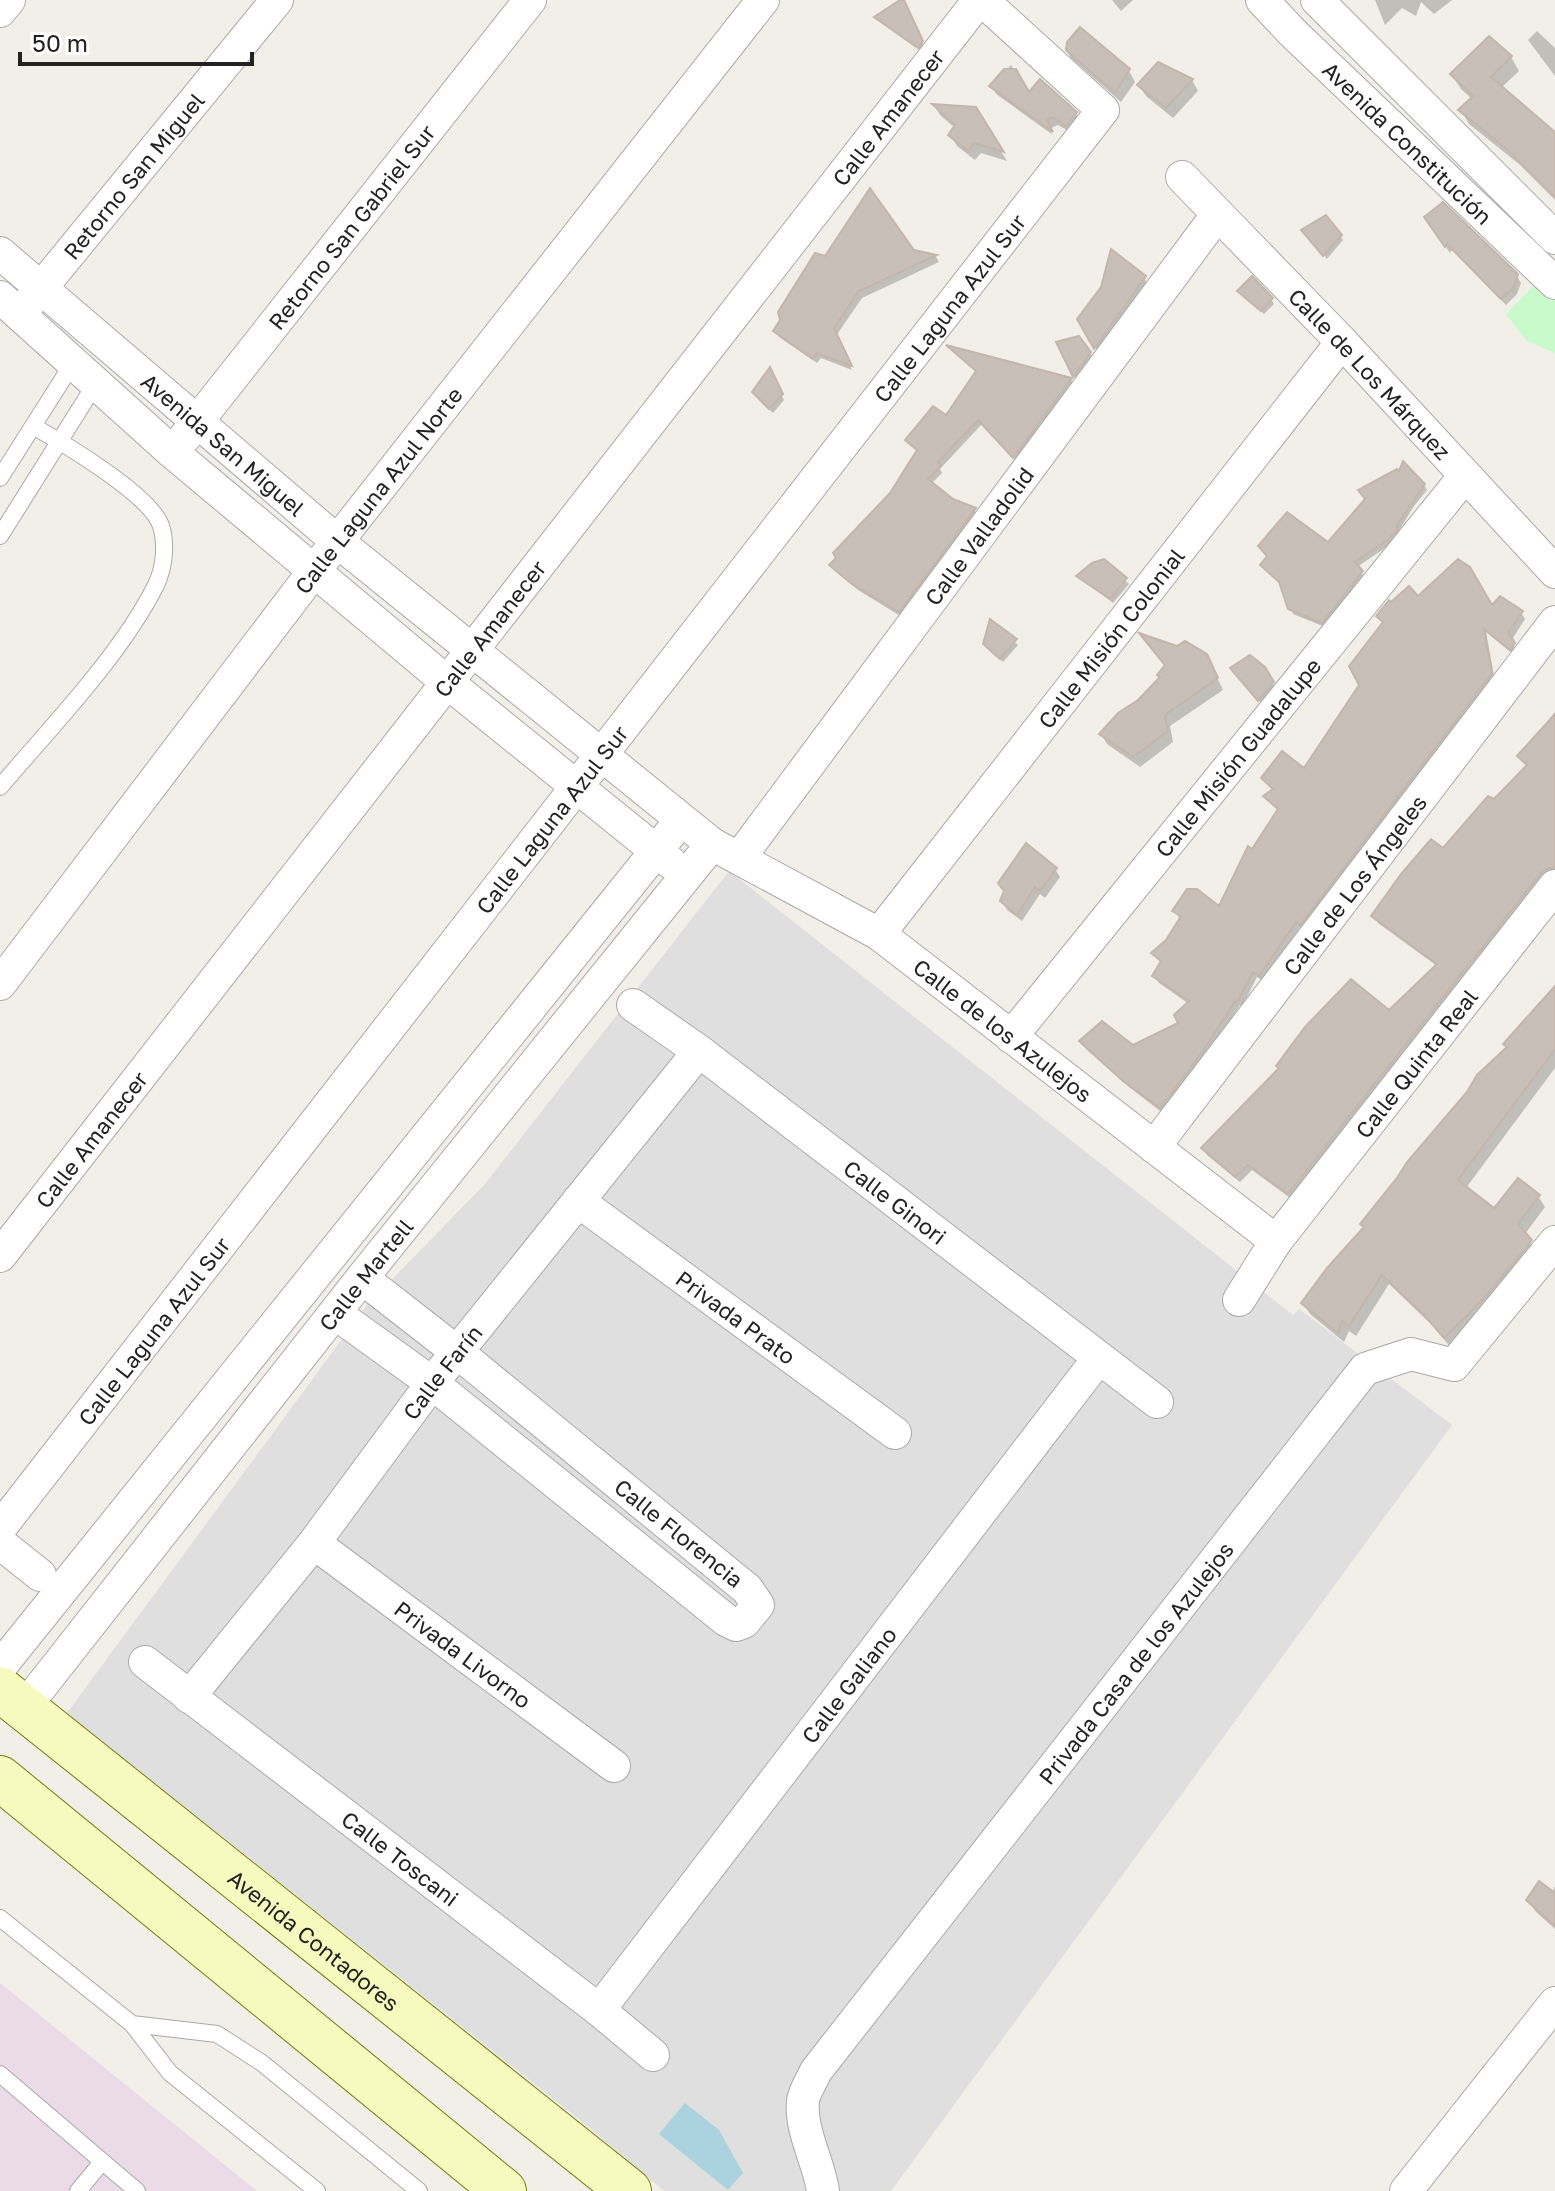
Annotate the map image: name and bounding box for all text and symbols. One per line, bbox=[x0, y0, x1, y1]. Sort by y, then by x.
scale bar bbox=[20, 16, 252, 66]
text: 50 m bbox=[32, 28, 88, 57]
street label: Calle Amanecer bbox=[826, 43, 950, 191]
street label: Avenida Constitución bbox=[1318, 56, 1498, 230]
street label: Retorno San Miguel bbox=[57, 87, 209, 264]
street label: Retorno San Gabriel Sur bbox=[262, 119, 440, 334]
street label: Calle Laguna Azul Sur bbox=[868, 208, 1031, 407]
street label: Calle de Los Márquez bbox=[1283, 282, 1457, 465]
street label: Avenida San Miguel bbox=[136, 367, 311, 521]
street label: Calle Laguna Azul Norte bbox=[288, 381, 467, 599]
street label: Calle Valladolid bbox=[918, 462, 1039, 610]
street label: Calle Misión Colonial bbox=[1032, 542, 1189, 733]
street label: Calle Amanecer bbox=[428, 554, 551, 702]
street label: Calle Misión Guadalupe bbox=[1149, 652, 1326, 862]
street label: Calle Laguna Azul Sur bbox=[470, 719, 633, 919]
street label: Calle de Los Ángeles bbox=[1277, 789, 1432, 980]
street label: Calle de los Azulejos bbox=[908, 952, 1098, 1107]
street label: Calle Quinta Real bbox=[1349, 983, 1483, 1143]
street label: Calle Amanecer bbox=[29, 1065, 153, 1213]
street label: Calle Ginori bbox=[839, 1154, 952, 1249]
street label: Calle Martell bbox=[313, 1213, 418, 1336]
street label: Calle Laguna Azul Sur bbox=[72, 1231, 235, 1430]
street label: Privada Prato bbox=[671, 1264, 801, 1369]
street label: Calle Farín bbox=[397, 1319, 487, 1424]
street label: Calle Florencia bbox=[609, 1473, 749, 1593]
street label: Privada Casa de los Azulejos bbox=[1032, 1536, 1239, 1789]
street label: Privada Livorno bbox=[390, 1594, 537, 1714]
street label: Calle Galiano bbox=[795, 1621, 902, 1748]
street label: Calle Toscani bbox=[337, 1805, 464, 1911]
street label: Avenida Contadores bbox=[223, 1863, 405, 2016]

